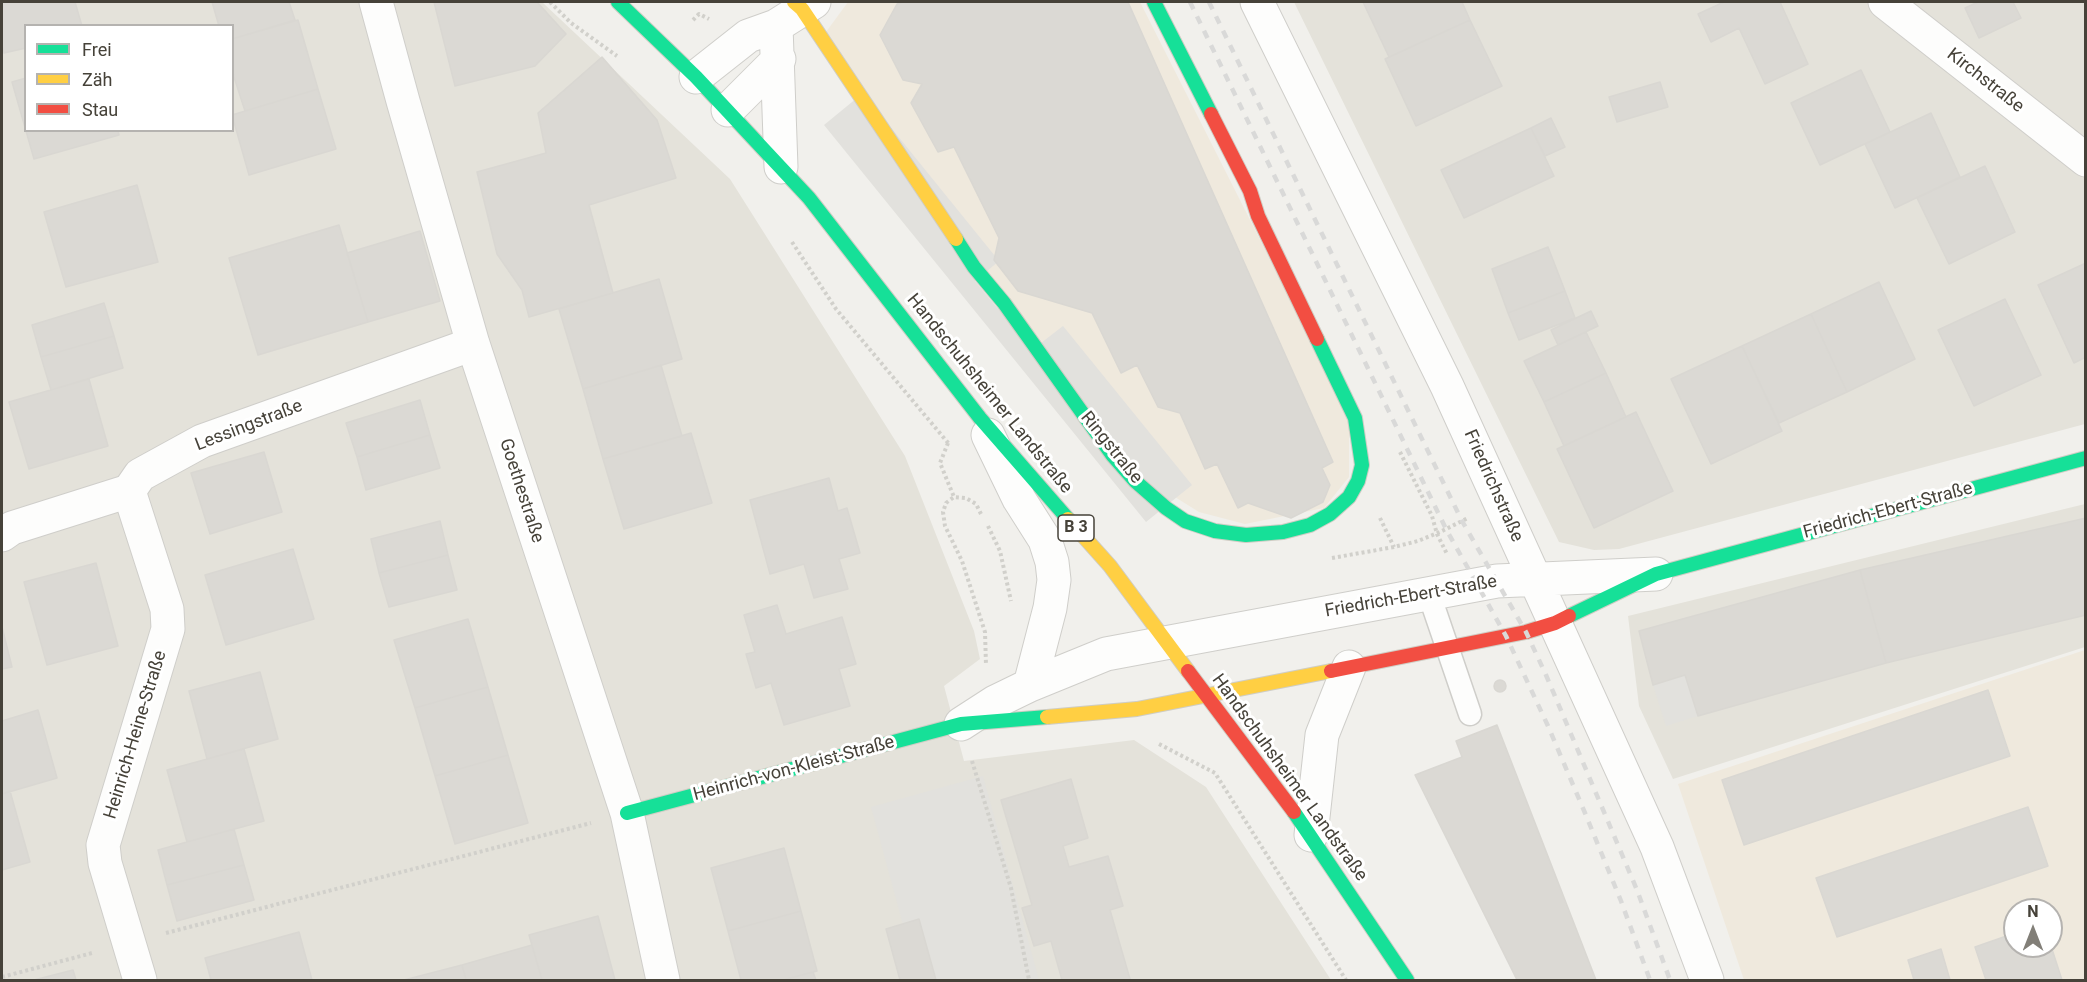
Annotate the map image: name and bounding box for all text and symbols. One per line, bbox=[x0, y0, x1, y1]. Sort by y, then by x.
legend bbox=[24, 24, 234, 132]
text: Frei bbox=[82, 39, 112, 60]
street label: Kirchstraße bbox=[1942, 44, 2028, 118]
text: Zäh bbox=[82, 69, 113, 90]
text: Stau bbox=[82, 99, 118, 120]
street label: Handschuhsheimer Landstraße bbox=[902, 290, 1076, 498]
street label: Lessingstraße bbox=[192, 396, 306, 456]
street label: Ringstraße bbox=[1075, 408, 1147, 488]
street label: Friedrichstraße bbox=[1459, 426, 1527, 546]
street label: Goethestraße bbox=[494, 436, 548, 546]
street label: Friedrich-Ebert-Straße bbox=[1801, 478, 1975, 544]
road number: B 3 bbox=[1058, 515, 1094, 541]
street label: Friedrich-Ebert-Straße bbox=[1323, 571, 1499, 623]
street label: Heinrich-Heine-Straße bbox=[100, 648, 172, 822]
street label: Handschuhsheimer Landstraße bbox=[1207, 670, 1371, 886]
street label: Heinrich-von-Kleist-Straße bbox=[691, 732, 897, 806]
north arrow bbox=[2003, 898, 2063, 958]
text: N bbox=[2027, 902, 2039, 921]

